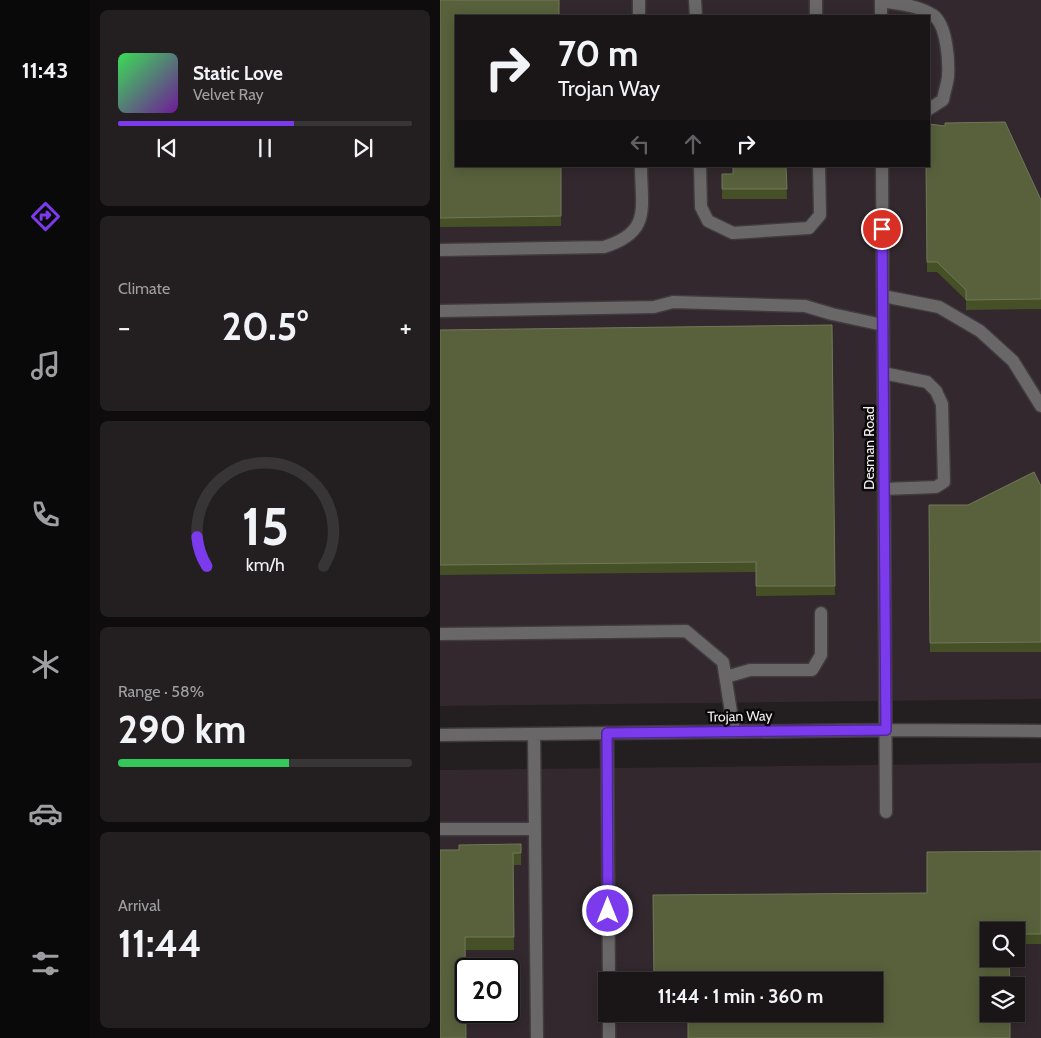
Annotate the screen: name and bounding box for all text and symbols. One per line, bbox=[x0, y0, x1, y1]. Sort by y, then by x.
text: 70 m bbox=[558, 32, 639, 75]
icon: right bbox=[475, 35, 540, 100]
text: 11:43 bbox=[22, 57, 68, 84]
text: Static Love bbox=[193, 62, 283, 85]
text: Trojan Way bbox=[558, 75, 660, 102]
text: Velvet Ray bbox=[193, 85, 264, 104]
icon: left bbox=[626, 130, 654, 158]
icon: ahead bbox=[679, 130, 707, 158]
icon: right bbox=[732, 130, 760, 158]
icon: previous bbox=[153, 134, 181, 162]
icon: pause bbox=[251, 134, 279, 162]
icon: next bbox=[349, 134, 377, 162]
icon: directions bbox=[28, 199, 63, 234]
pin bbox=[861, 208, 903, 250]
icon: arrive bbox=[868, 215, 896, 243]
text: Climate bbox=[118, 279, 170, 298]
text: 20.5° bbox=[222, 303, 308, 350]
text: − bbox=[118, 310, 130, 344]
text: + bbox=[400, 310, 412, 344]
icon: music bbox=[28, 348, 63, 383]
street label: Desman Road bbox=[860, 406, 878, 490]
text: 15 bbox=[241, 495, 289, 558]
icon: phone bbox=[28, 497, 63, 532]
text: km/h bbox=[245, 554, 285, 575]
icon: climate bbox=[28, 647, 63, 682]
text: Range · 58% bbox=[118, 682, 204, 701]
text: 290 km bbox=[118, 706, 246, 753]
street label: Trojan Way bbox=[707, 706, 773, 726]
icon: car bbox=[28, 796, 63, 831]
position arrow bbox=[581, 884, 633, 936]
text: Arrival bbox=[118, 896, 161, 915]
text: 11:44 bbox=[118, 920, 202, 967]
map controls bbox=[980, 922, 1025, 1022]
button: search bbox=[980, 922, 1025, 967]
icon: filters bbox=[28, 946, 63, 981]
speed limit sign: 20 bbox=[455, 958, 520, 1023]
button: layers bbox=[980, 977, 1025, 1022]
text: 11:44 · 1 min · 360 m bbox=[658, 985, 823, 1008]

